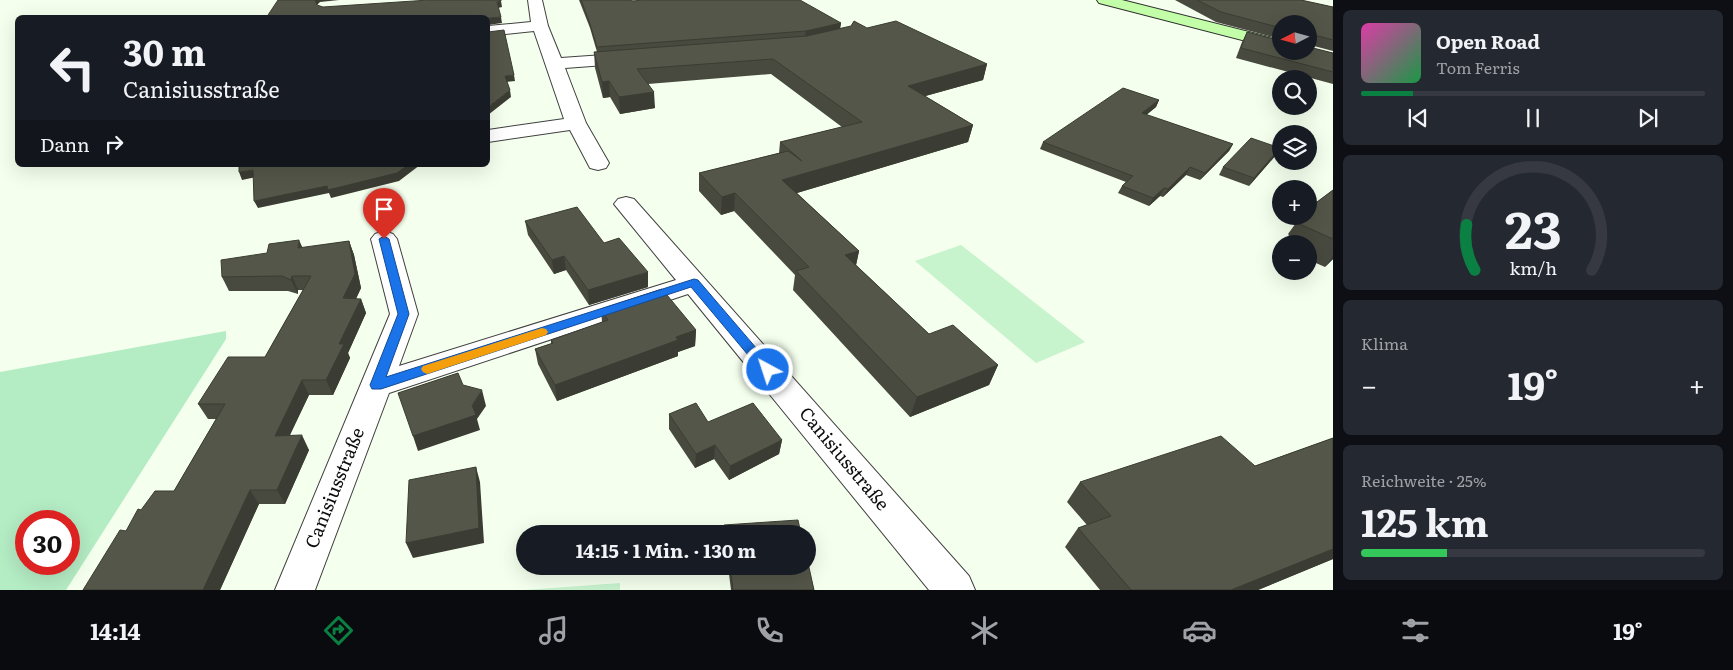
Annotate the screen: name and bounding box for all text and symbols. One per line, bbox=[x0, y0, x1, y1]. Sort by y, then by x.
north arrow bbox=[1272, 15, 1318, 60]
map controls bbox=[1272, 15, 1317, 280]
text: 30 m bbox=[123, 25, 206, 77]
text: Open Road bbox=[1436, 27, 1540, 55]
icon: left bbox=[40, 35, 105, 100]
text: Tom Ferris bbox=[1436, 55, 1520, 79]
button: search bbox=[1272, 70, 1317, 115]
text: Canisiusstraße bbox=[123, 72, 280, 105]
icon: previous bbox=[1404, 104, 1432, 132]
icon: pause bbox=[1519, 104, 1547, 132]
icon: next bbox=[1634, 104, 1662, 132]
button: layers bbox=[1272, 125, 1317, 170]
text: Dann bbox=[40, 130, 90, 158]
icon: right bbox=[100, 130, 128, 158]
button: + bbox=[1272, 180, 1317, 225]
text: 23 bbox=[1505, 187, 1561, 265]
pin bbox=[363, 188, 405, 239]
icon: arrive bbox=[370, 195, 398, 223]
button: − bbox=[1272, 235, 1317, 280]
text: km/h bbox=[1509, 254, 1557, 281]
text: Klima bbox=[1361, 331, 1408, 355]
position arrow bbox=[741, 343, 793, 395]
text: 19° bbox=[1508, 355, 1559, 412]
text: − bbox=[1361, 363, 1377, 405]
text: + bbox=[1689, 363, 1705, 405]
street label: Canisiusstraße bbox=[794, 400, 897, 516]
street label: Canisiusstraße bbox=[297, 423, 370, 552]
text: Reichweite · 25% bbox=[1361, 468, 1487, 492]
text: 125 km bbox=[1361, 492, 1489, 549]
speed limit sign: 30 bbox=[15, 510, 80, 575]
text: 14:15 · 1 Min. · 130 m bbox=[576, 536, 756, 564]
icon: directions bbox=[321, 613, 356, 648]
icon: music bbox=[536, 613, 571, 648]
icon: phone bbox=[752, 613, 787, 648]
icon: climate bbox=[967, 613, 1002, 648]
icon: car bbox=[1182, 613, 1217, 648]
icon: filters bbox=[1398, 613, 1433, 648]
text: 14:14 bbox=[90, 614, 141, 647]
text: 19° bbox=[1613, 614, 1643, 647]

